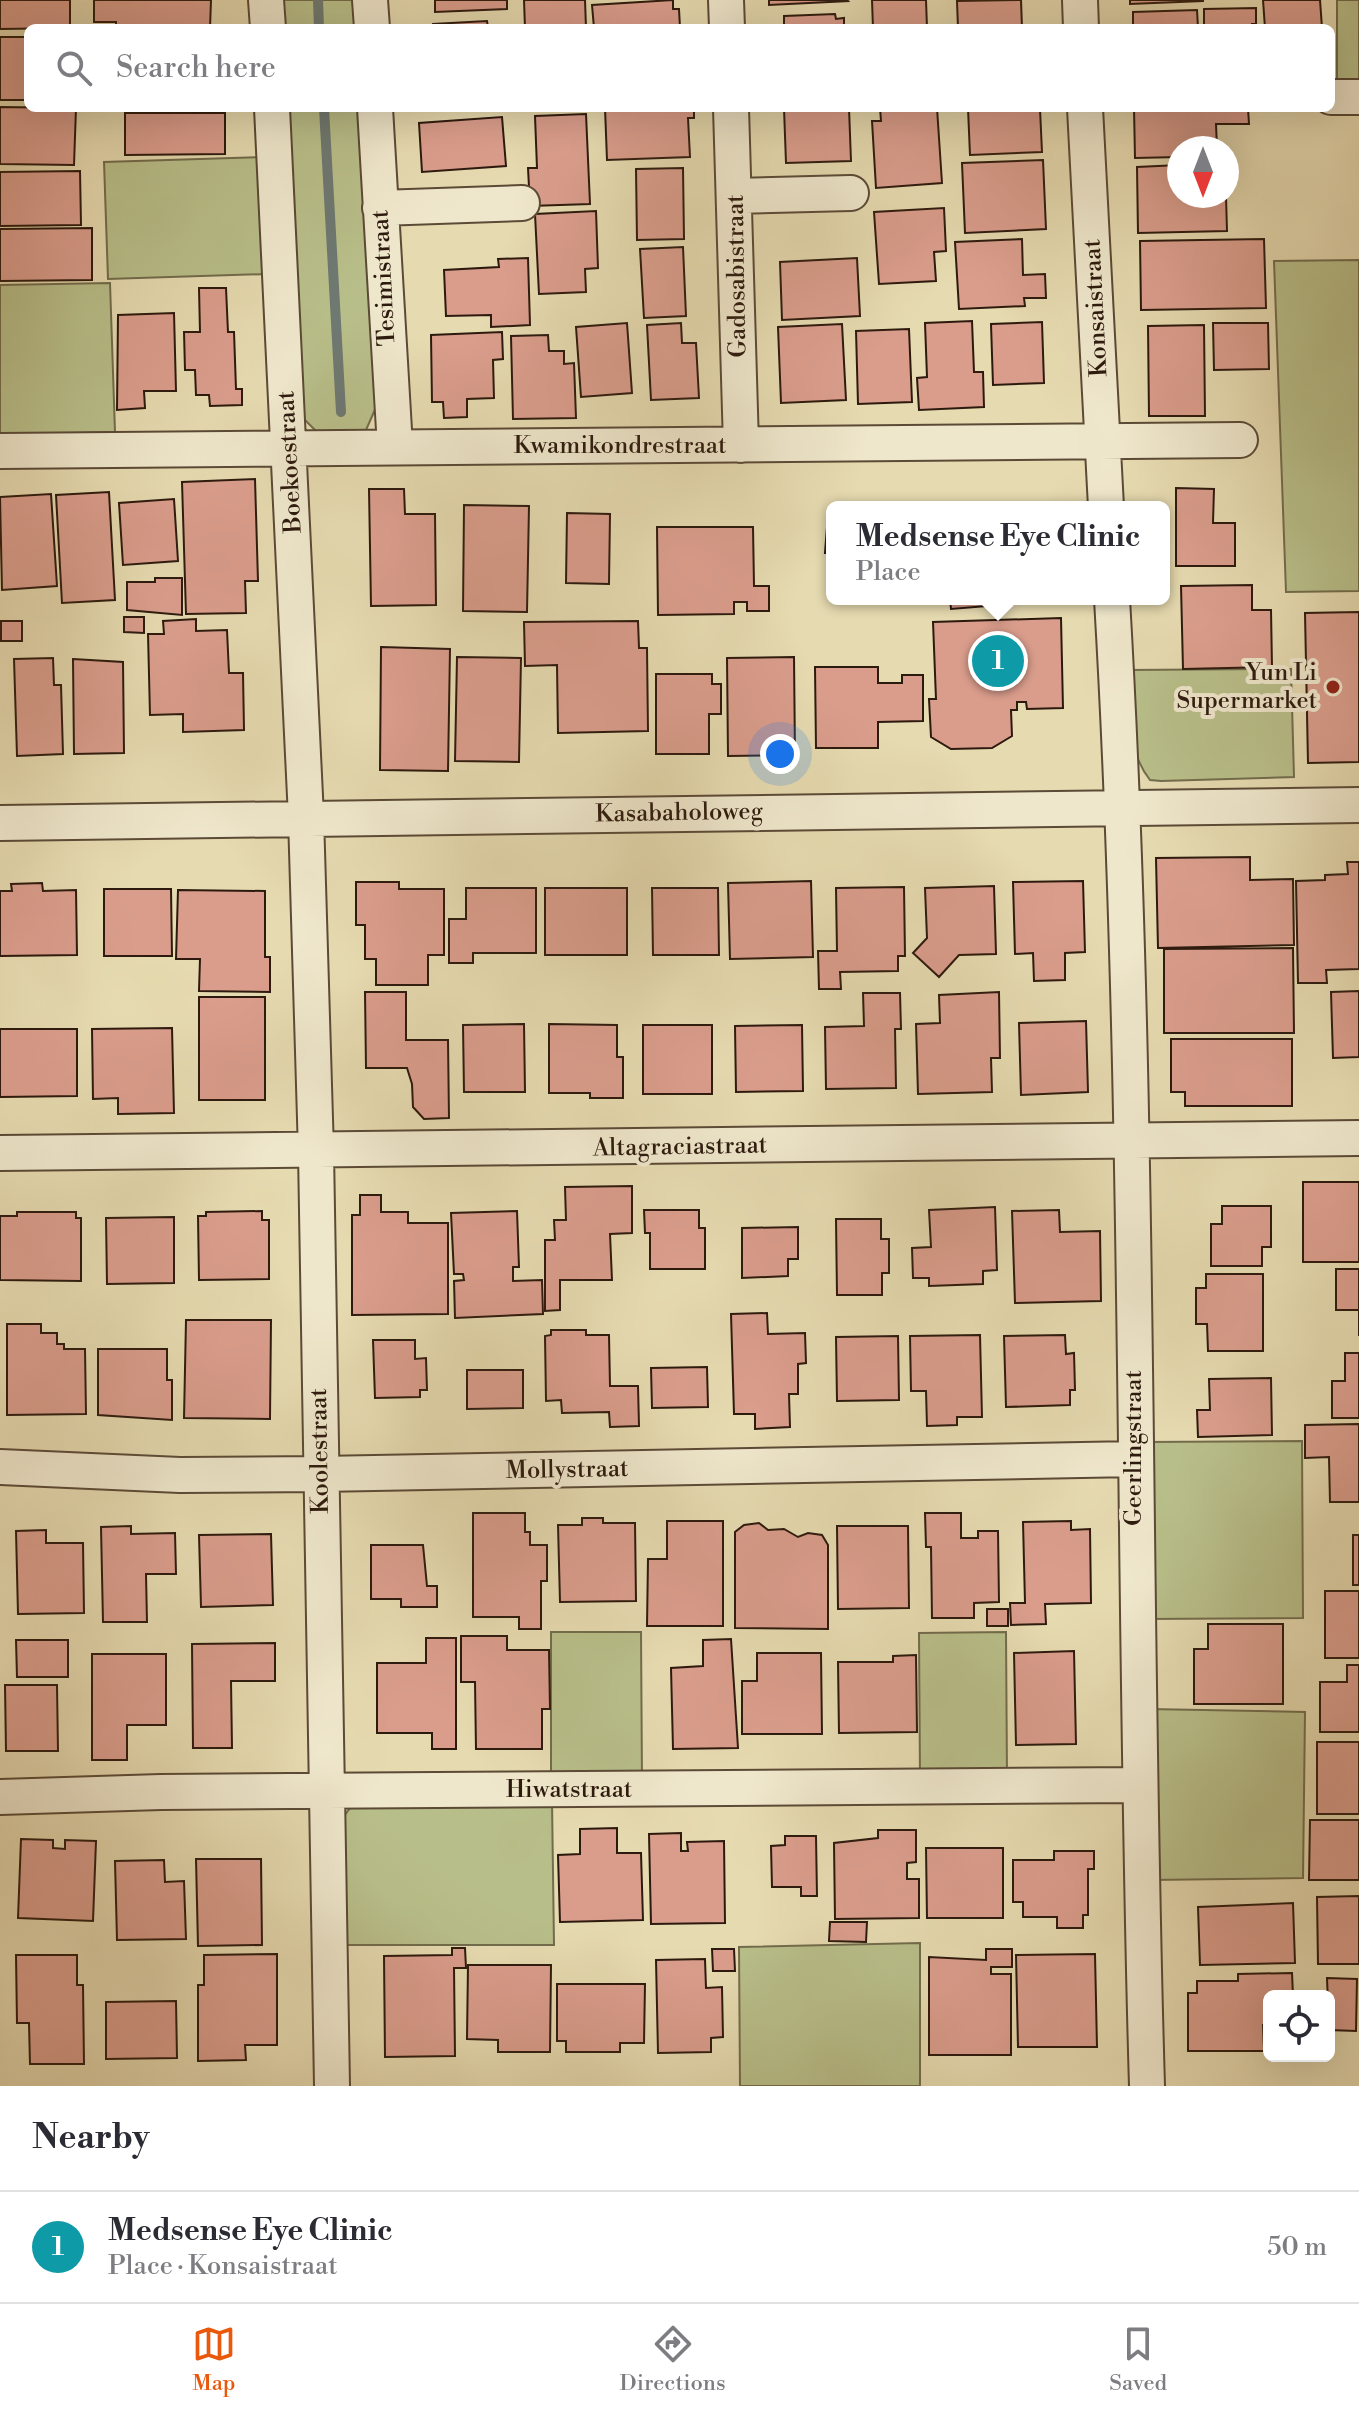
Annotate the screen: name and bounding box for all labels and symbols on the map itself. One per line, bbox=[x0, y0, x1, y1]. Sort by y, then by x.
north arrow bbox=[1167, 136, 1239, 208]
street label: Gadosabistraat bbox=[721, 194, 753, 358]
street label: Tesimistraat bbox=[365, 209, 403, 347]
street label: Konsaistraat bbox=[1077, 238, 1115, 378]
street label: Boekoestraat bbox=[271, 390, 309, 535]
street label: Kwamikondrestraat bbox=[514, 431, 727, 461]
pin: 1 bbox=[972, 631, 1024, 691]
place label: Yun Li Supermarket bbox=[1177, 658, 1317, 716]
marker: Yun Li Supermarket bbox=[1324, 678, 1342, 696]
your location bbox=[760, 734, 800, 774]
street label: Kasabaholoweg bbox=[595, 797, 764, 829]
street label: Altagraciastraat bbox=[592, 1130, 768, 1164]
street label: Geerlingstraat bbox=[1119, 1370, 1149, 1526]
street label: Koolestraat bbox=[304, 1387, 336, 1514]
street label: Mollystraat bbox=[505, 1454, 629, 1486]
street label: Hiwatstraat bbox=[506, 1775, 633, 1805]

